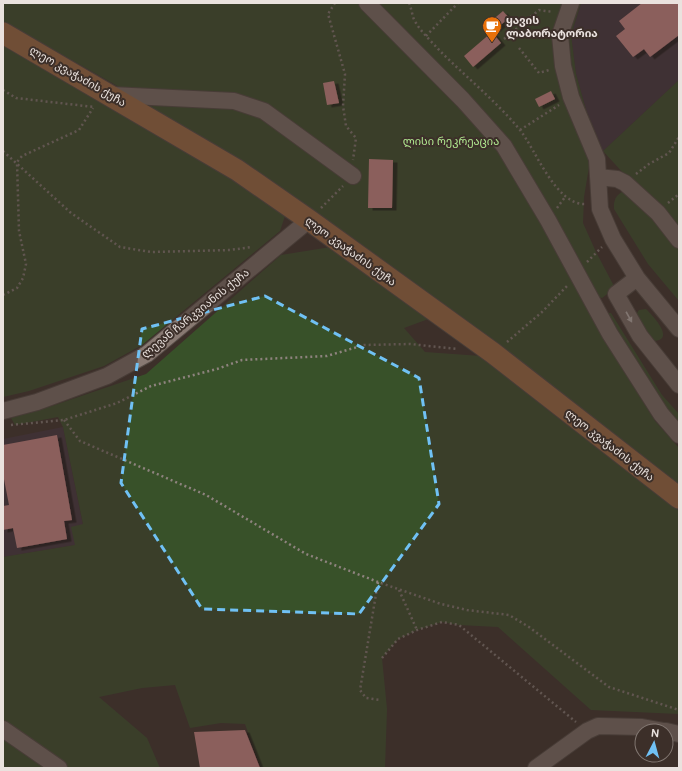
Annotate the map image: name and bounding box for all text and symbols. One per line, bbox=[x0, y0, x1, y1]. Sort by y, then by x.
place label: ყავის ლაბორატორია bbox=[506, 13, 598, 40]
cafe icon: ყავის ლაბორატორია bbox=[481, 15, 503, 43]
street label: ლეო კვაჭაძის ქუჩა bbox=[27, 43, 129, 109]
park label: ლისი რეკრეაცია bbox=[403, 134, 499, 148]
street label: ლეო კვაჭაძის ქუჩა bbox=[303, 213, 399, 289]
street label: ლევან ჩარკვიანის ქუჩა bbox=[138, 265, 252, 361]
one-way arrow bbox=[626, 311, 633, 323]
street label: ლეო კვაჭაძის ქუჩა bbox=[563, 406, 657, 484]
north arrow bbox=[634, 723, 674, 763]
text: N bbox=[650, 726, 660, 740]

